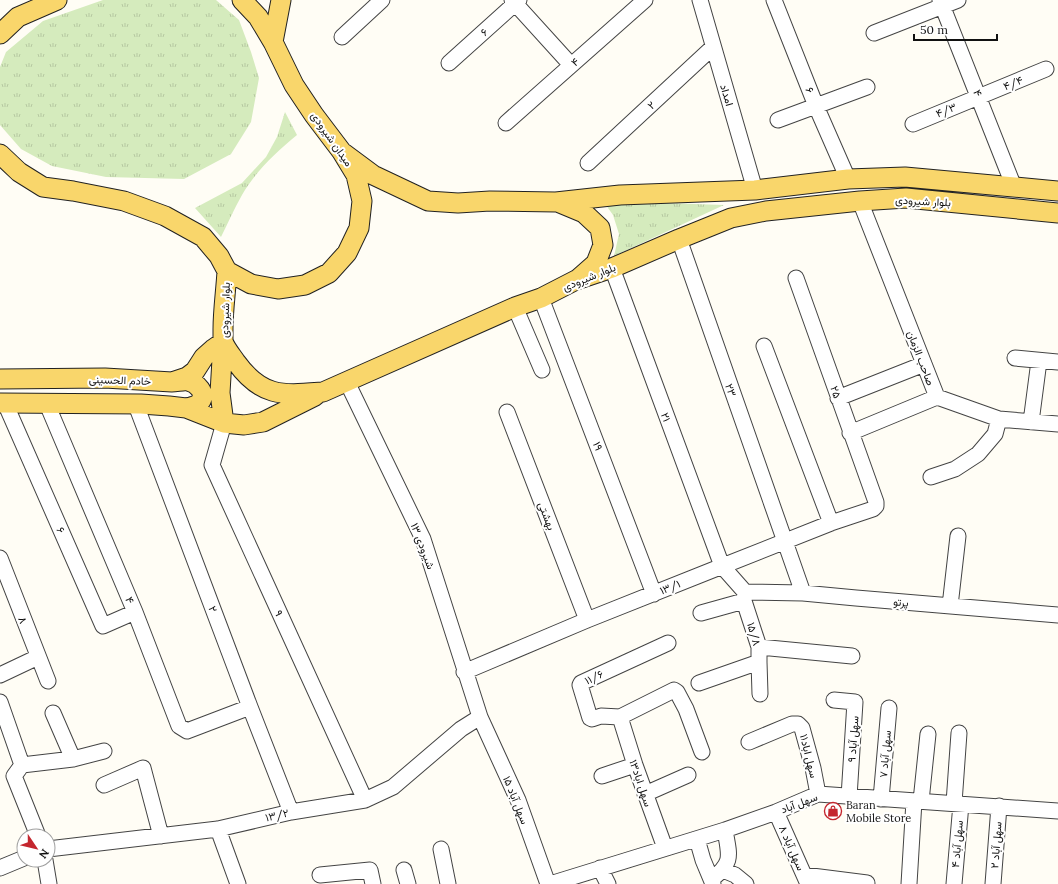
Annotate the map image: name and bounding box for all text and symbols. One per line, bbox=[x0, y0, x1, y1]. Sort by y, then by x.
scale bar bbox=[914, 16, 997, 42]
text: 50 m bbox=[920, 22, 948, 37]
street label: ۶ bbox=[477, 25, 491, 39]
street label: ۴ bbox=[568, 55, 582, 69]
street label: ۴/۴ bbox=[1001, 73, 1025, 94]
street label: امداد bbox=[717, 82, 737, 108]
street label: ۶ bbox=[803, 85, 817, 95]
street label: ۴ bbox=[970, 87, 986, 99]
street label: ۲ bbox=[644, 98, 658, 112]
street label: ۴/۳ bbox=[934, 100, 959, 121]
street label: میدان شیرودی bbox=[308, 109, 356, 169]
street label: بلوار شیرودی bbox=[895, 193, 951, 209]
street label: بلوار شیرودی bbox=[560, 260, 618, 294]
street label: بلوار شیرودی bbox=[217, 282, 233, 338]
street label: صاحب الزمان bbox=[904, 328, 938, 388]
street label: خادم الحسینی bbox=[89, 372, 151, 389]
street label: ۲۳ bbox=[722, 382, 740, 398]
street label: ۲۵ bbox=[827, 384, 845, 400]
street label: ۲۱ bbox=[658, 410, 674, 424]
street label: ۱۹ bbox=[590, 440, 606, 452]
street label: بهشتی bbox=[535, 500, 559, 532]
street label: شیرودی ۱۳ bbox=[408, 521, 438, 571]
street label: ۶ bbox=[54, 525, 68, 535]
street label: ۱۳/۱ bbox=[658, 577, 683, 598]
street label: ۴ bbox=[122, 594, 138, 606]
street label: پرتو bbox=[893, 594, 910, 611]
street label: ۲ bbox=[205, 604, 221, 614]
street label: ۹ bbox=[272, 608, 286, 618]
street label: ۸ bbox=[15, 614, 31, 626]
street label: ۱۵/۸ bbox=[743, 621, 764, 648]
street label: ۱۱/۶ bbox=[582, 666, 606, 688]
street label: سهل آباد ۹ bbox=[844, 715, 862, 763]
street label: سهل آباد ۷ bbox=[876, 729, 894, 778]
street label: سهل اباد۱۱ bbox=[797, 733, 821, 780]
street label: سهل اباد۱۳ bbox=[626, 758, 656, 809]
street label: سهل آباد ۱۵ bbox=[500, 774, 532, 827]
street label: سهل آباد bbox=[779, 789, 820, 816]
place label: Baran Mobile Store bbox=[846, 798, 911, 825]
shop icon: Baran Mobile Store bbox=[823, 801, 843, 821]
street label: ۱۳/۲ bbox=[264, 805, 291, 825]
street label: سهل آباد ۴ bbox=[948, 819, 966, 868]
street label: سهل آباد ۲ bbox=[987, 821, 1005, 869]
street label: سهل آباد ۸ bbox=[776, 823, 808, 873]
north arrow bbox=[16, 828, 56, 868]
text: N bbox=[36, 846, 52, 862]

